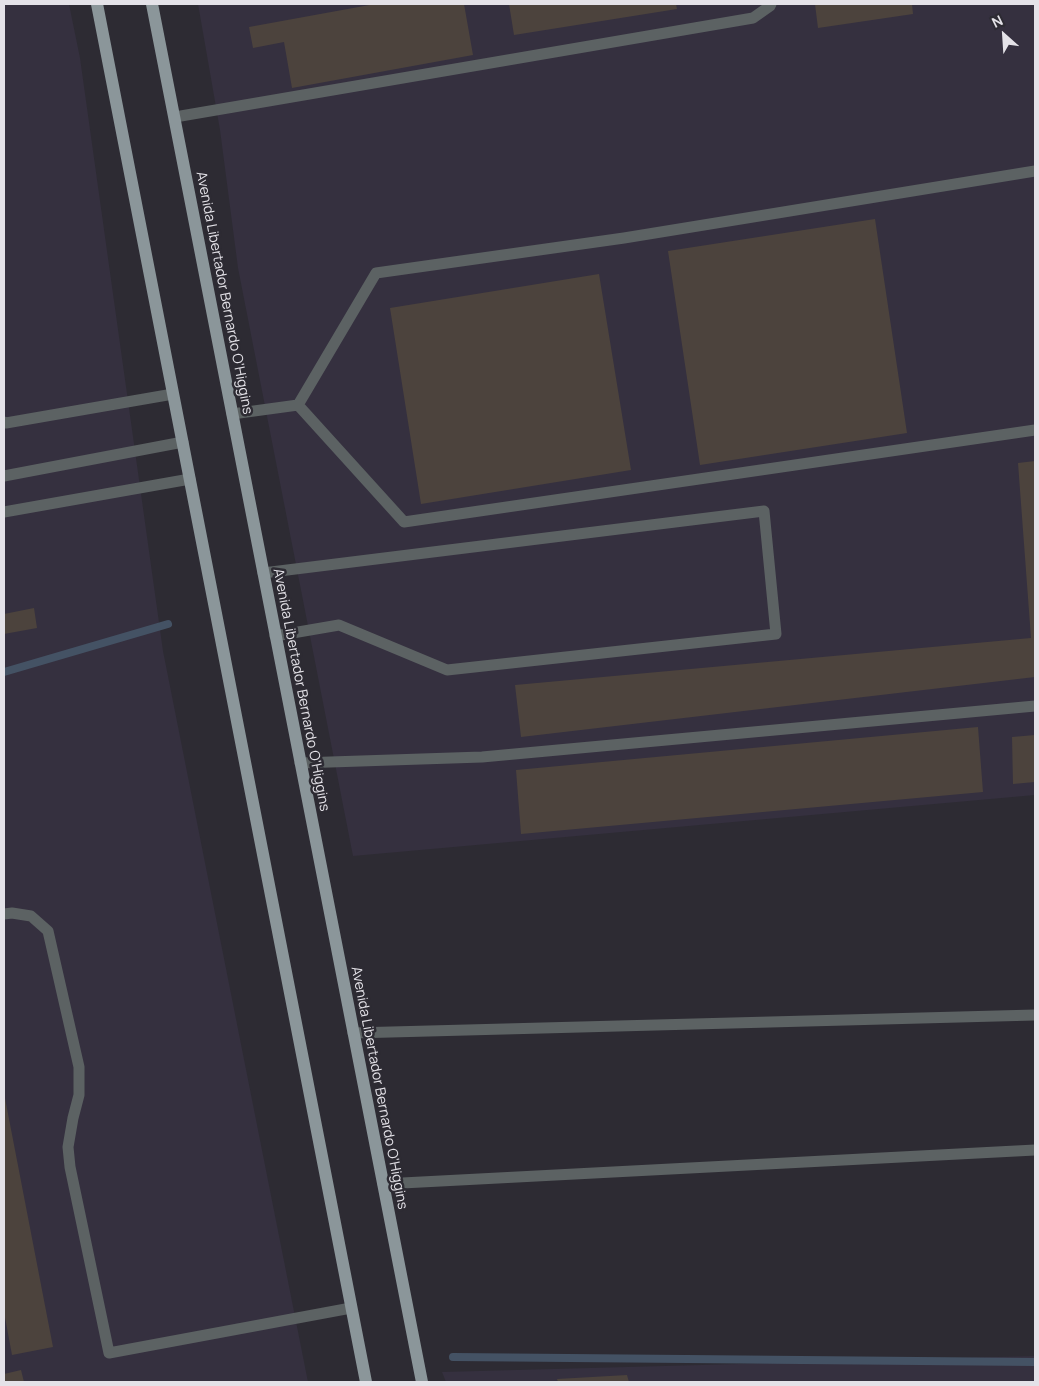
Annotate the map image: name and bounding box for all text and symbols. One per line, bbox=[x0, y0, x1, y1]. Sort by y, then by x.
north arrow bbox=[979, 10, 1029, 60]
text: N bbox=[989, 10, 1006, 32]
street label: Avenida Libertador Bernardo O'Higgins bbox=[192, 170, 256, 416]
street label: Avenida Libertador Bernardo O'Higgins bbox=[269, 567, 333, 813]
street label: Avenida Libertador Bernardo O'Higgins bbox=[347, 965, 411, 1211]

